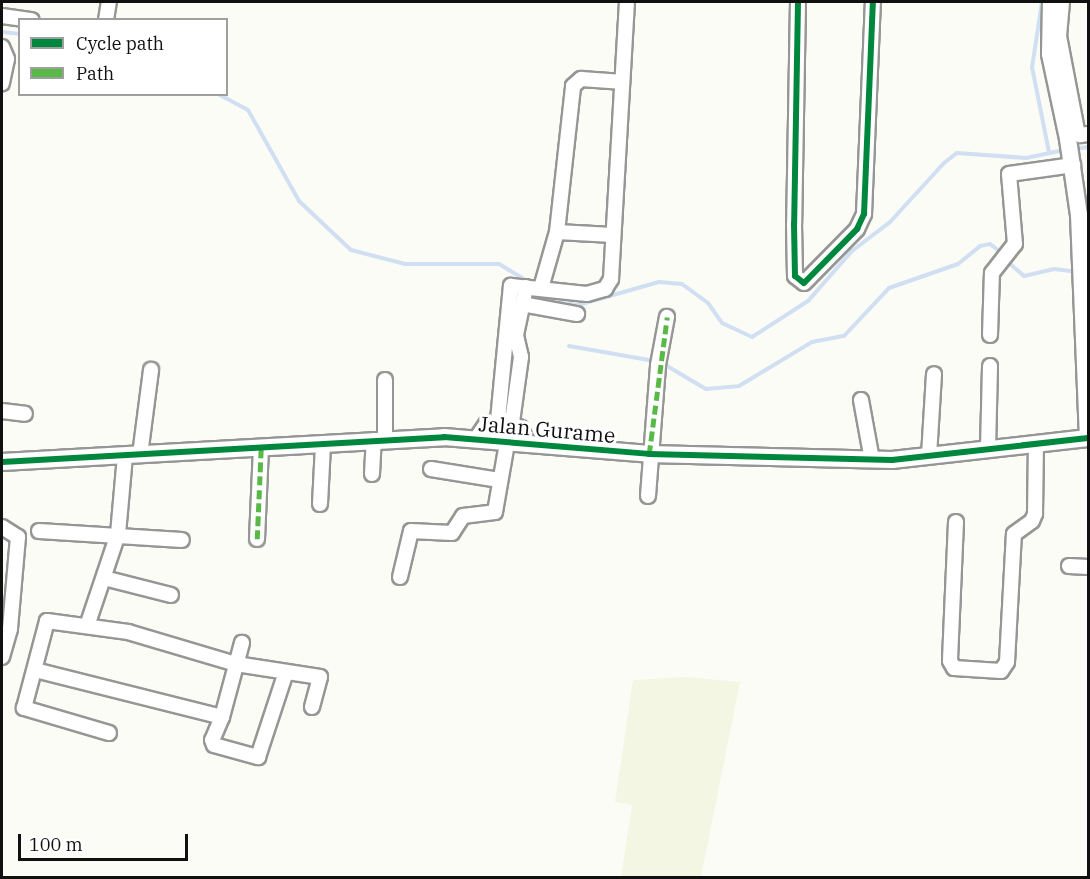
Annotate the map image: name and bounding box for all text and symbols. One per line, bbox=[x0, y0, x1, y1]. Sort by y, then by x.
legend bbox=[18, 18, 228, 96]
text: Cycle path bbox=[76, 32, 164, 55]
text: Path bbox=[76, 62, 114, 85]
street label: Jalan Gurame bbox=[478, 410, 616, 448]
scale bar bbox=[21, 822, 190, 860]
text: 100 m bbox=[29, 833, 83, 856]

